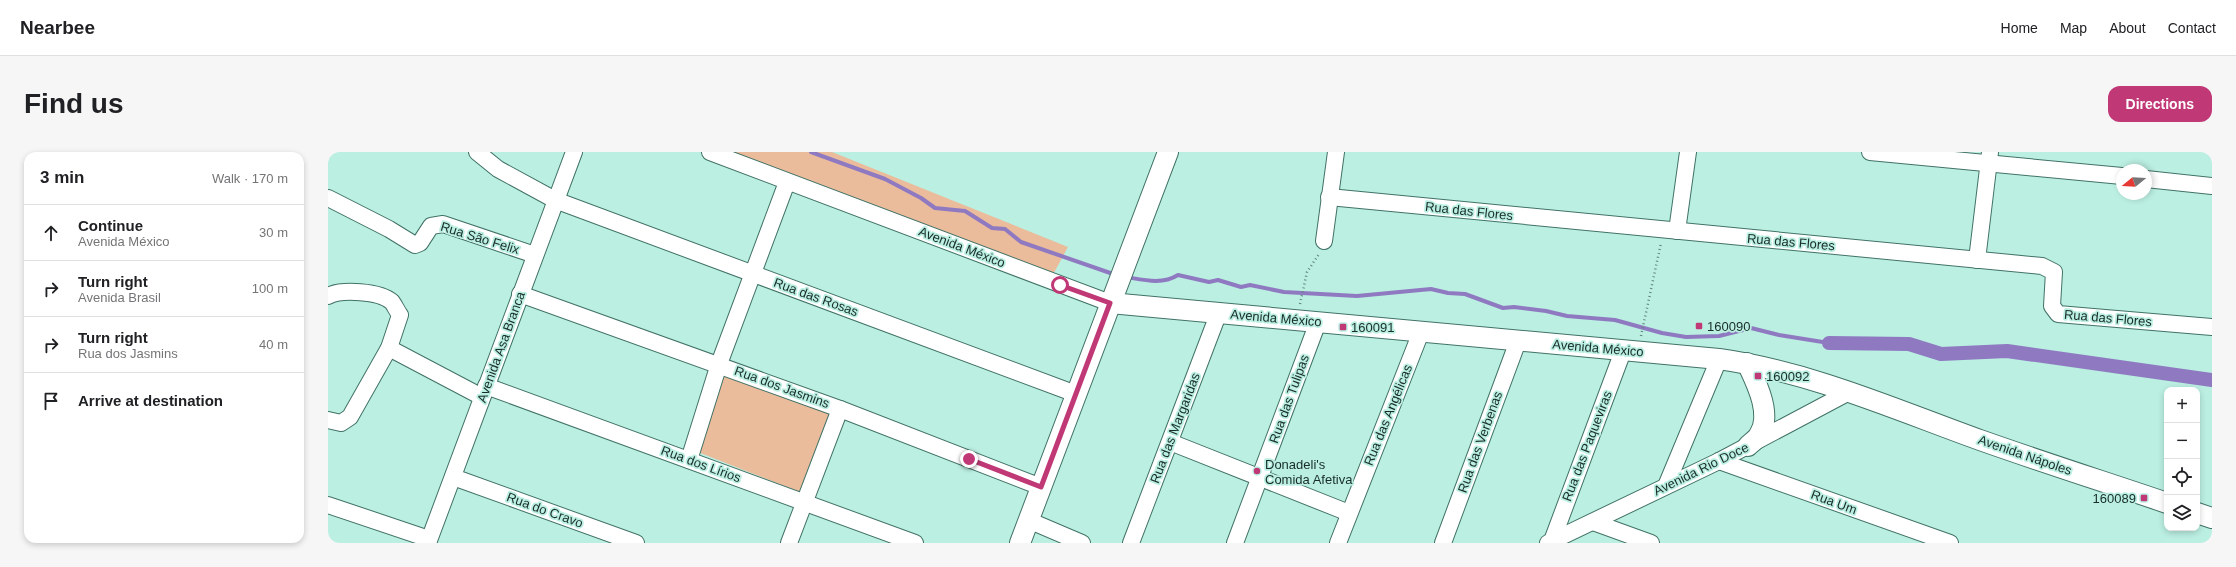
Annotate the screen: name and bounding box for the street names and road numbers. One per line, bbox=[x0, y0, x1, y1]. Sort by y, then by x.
street label: Rua das Flores bbox=[1424, 199, 1514, 223]
street label: Rua São Felix bbox=[439, 219, 522, 257]
street label: Avenida México bbox=[917, 224, 1007, 270]
street label: Rua das Flores bbox=[1746, 231, 1836, 253]
street label: Rua das Rosas bbox=[772, 275, 861, 319]
street label: Avenida Asa Branca bbox=[474, 289, 528, 404]
street label: Avenida México bbox=[1230, 307, 1322, 329]
street label: Rua das Flores bbox=[2063, 307, 2153, 329]
street label: Avenida México bbox=[1552, 337, 1644, 359]
street label: Rua das Tulipas bbox=[1266, 352, 1312, 445]
street label: Rua das Angélicas bbox=[1361, 362, 1415, 468]
street label: Rua dos Jasmins bbox=[733, 363, 832, 411]
street label: Rua das Margaridas bbox=[1147, 370, 1203, 485]
street label: Rua das Paqueviras bbox=[1559, 388, 1615, 503]
street label: Rua das Verbenas bbox=[1455, 389, 1506, 495]
street label: Avenida Nápoles bbox=[1976, 432, 2074, 478]
street label: Avenida Rio Doce bbox=[1651, 440, 1751, 498]
street label: Rua dos Lírios bbox=[659, 443, 743, 486]
street label: Rua Um bbox=[1809, 487, 1859, 517]
street label: Rua do Cravo bbox=[505, 489, 585, 531]

